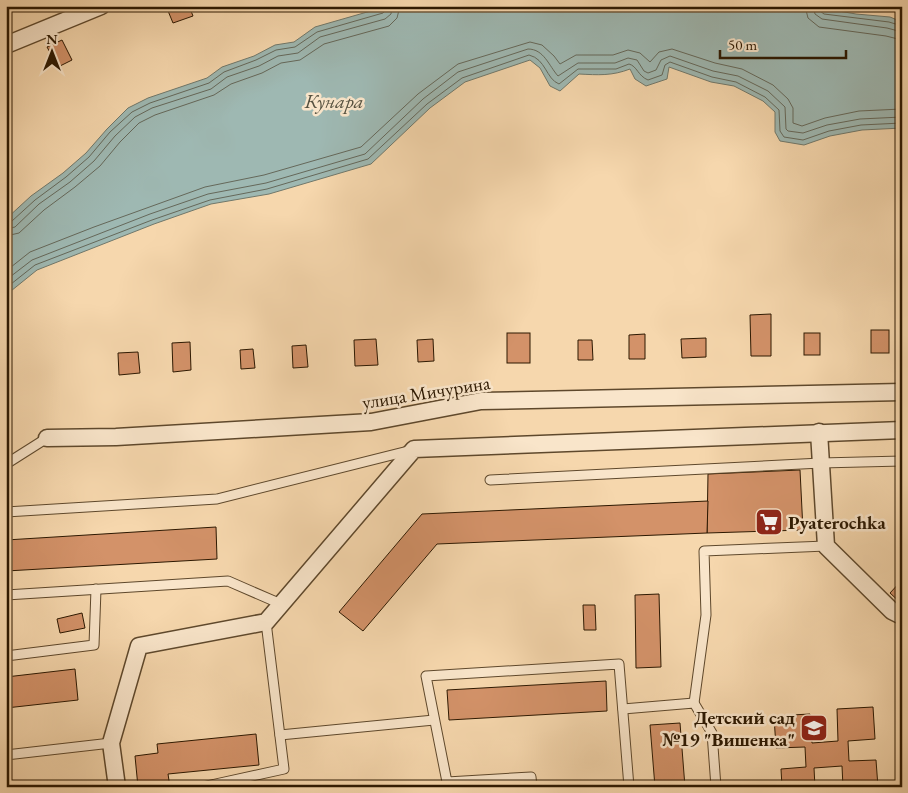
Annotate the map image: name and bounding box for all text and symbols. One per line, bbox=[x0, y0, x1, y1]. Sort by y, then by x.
north arrow bbox=[28, 28, 78, 78]
scale bar bbox=[720, 28, 847, 60]
text: N bbox=[46, 30, 58, 48]
text: 50 m bbox=[728, 35, 757, 54]
water label: Кунара bbox=[303, 88, 364, 114]
street label: улица Мичурина bbox=[360, 370, 492, 415]
supermarket icon: Pyaterochka bbox=[754, 507, 784, 537]
place label: Pyaterochka bbox=[788, 510, 886, 535]
place label: Детский сад №19 "Вишенка" bbox=[662, 705, 795, 752]
school or university icon: Детский сад №19 "Вишенка" bbox=[799, 713, 829, 743]

